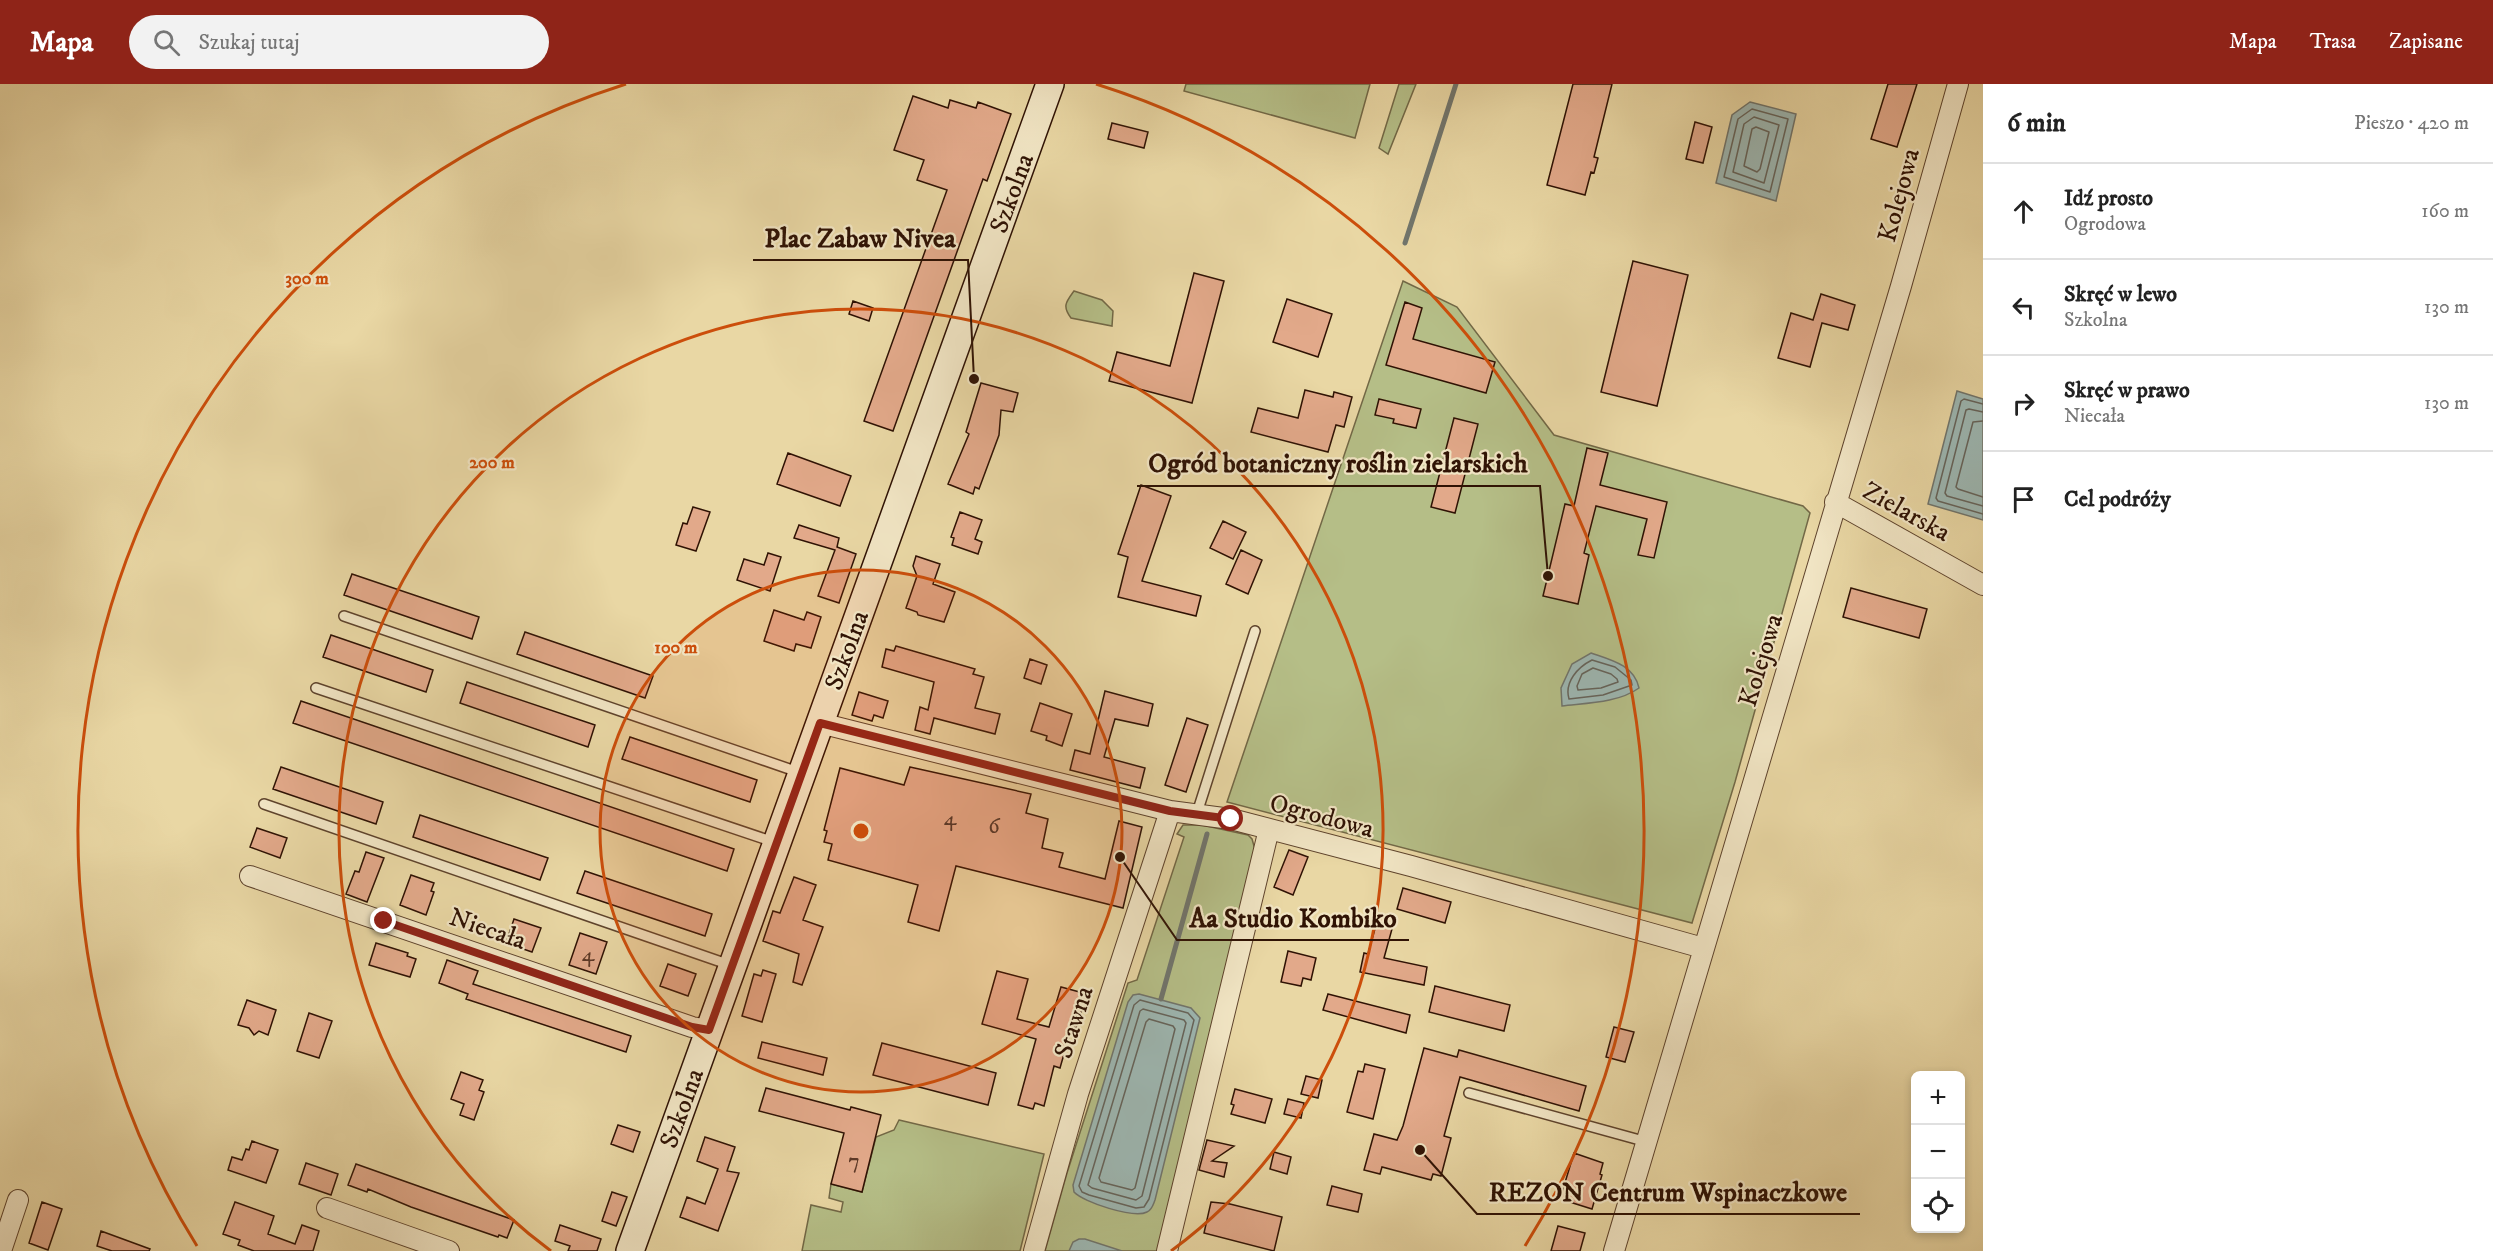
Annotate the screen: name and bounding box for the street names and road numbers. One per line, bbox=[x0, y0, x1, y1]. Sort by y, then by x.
street label: Kolejowa bbox=[1871, 145, 1928, 246]
street label: Szkolna bbox=[983, 149, 1042, 238]
street label: Zielarska bbox=[1857, 475, 1956, 550]
street label: Szkolna bbox=[818, 606, 877, 695]
street label: Kolejowa bbox=[1732, 610, 1791, 711]
street label: Ogrodowa bbox=[1266, 787, 1377, 846]
street label: Niecała bbox=[445, 901, 530, 958]
street label: Stawna bbox=[1047, 982, 1102, 1063]
street label: Szkolna bbox=[653, 1064, 712, 1153]

